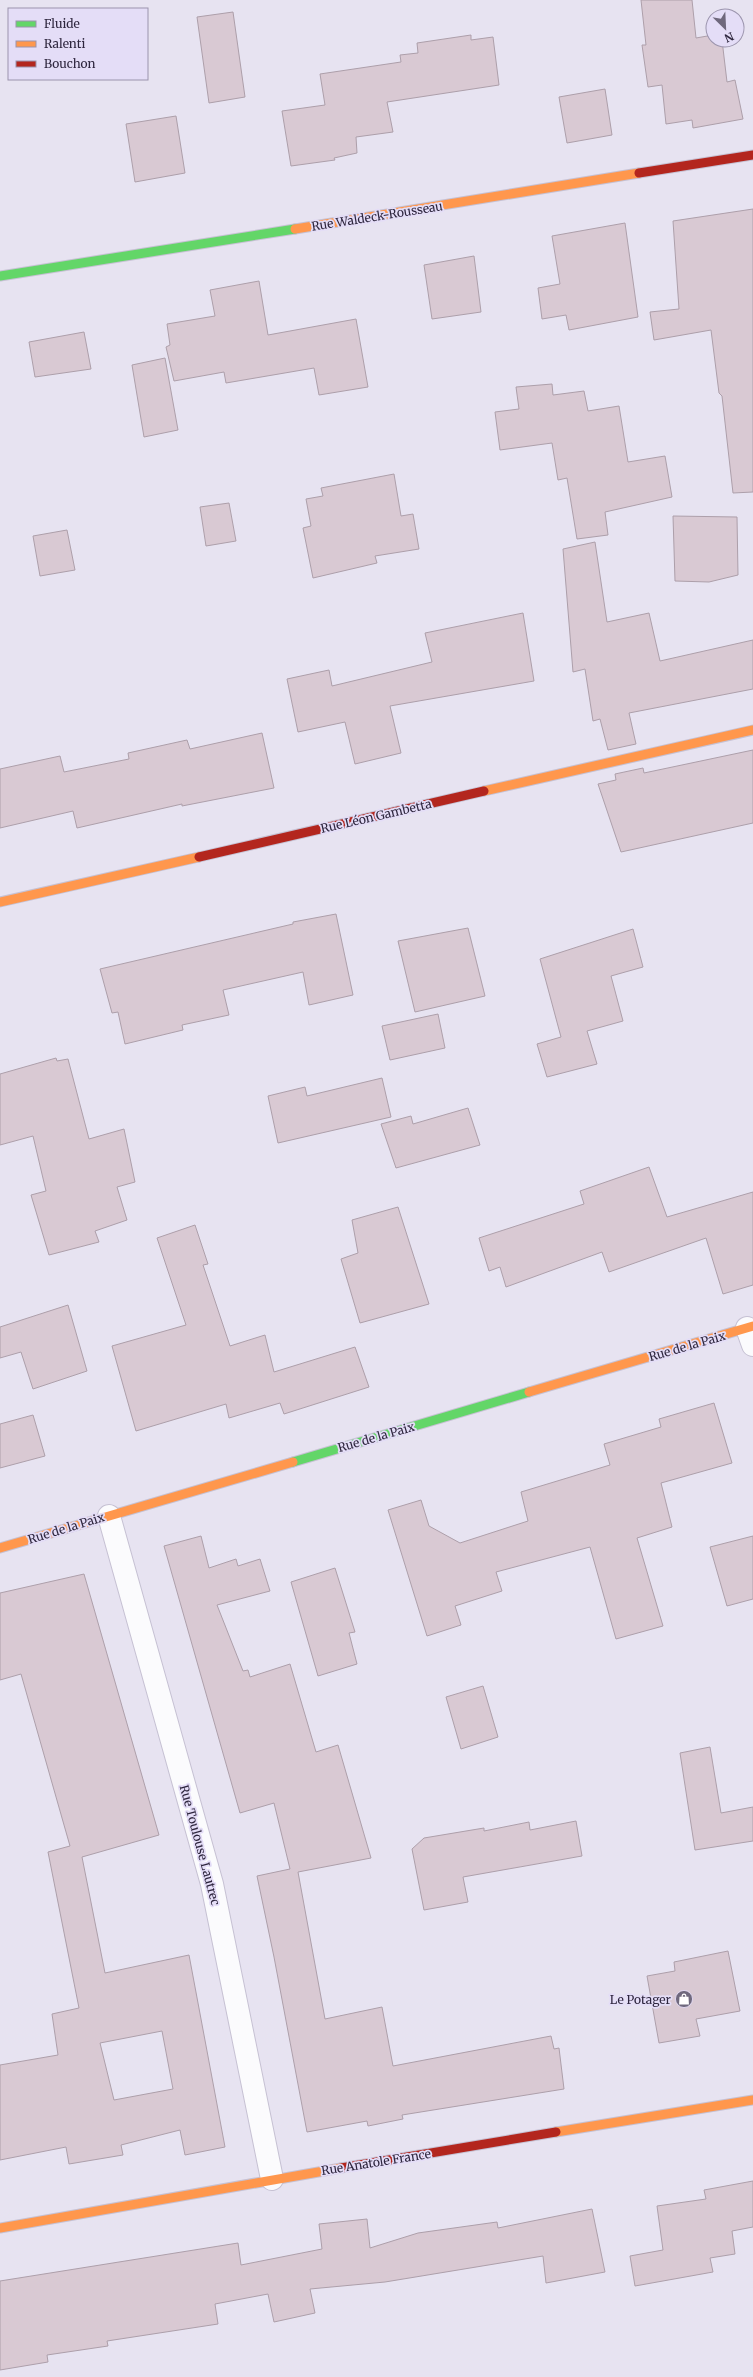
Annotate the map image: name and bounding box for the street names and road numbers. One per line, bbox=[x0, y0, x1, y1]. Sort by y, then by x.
street label: Rue Waldeck-Rousseau bbox=[310, 198, 444, 234]
street label: Rue Léon Gambetta bbox=[319, 796, 433, 836]
street label: Rue de la Paix bbox=[647, 1328, 728, 1364]
street label: Rue de la Paix bbox=[336, 1419, 417, 1455]
street label: Rue de la Paix bbox=[26, 1509, 107, 1547]
street label: Rue Toulouse Lautrec bbox=[177, 1783, 223, 1907]
street label: Rue Anatole France bbox=[320, 2146, 432, 2178]

